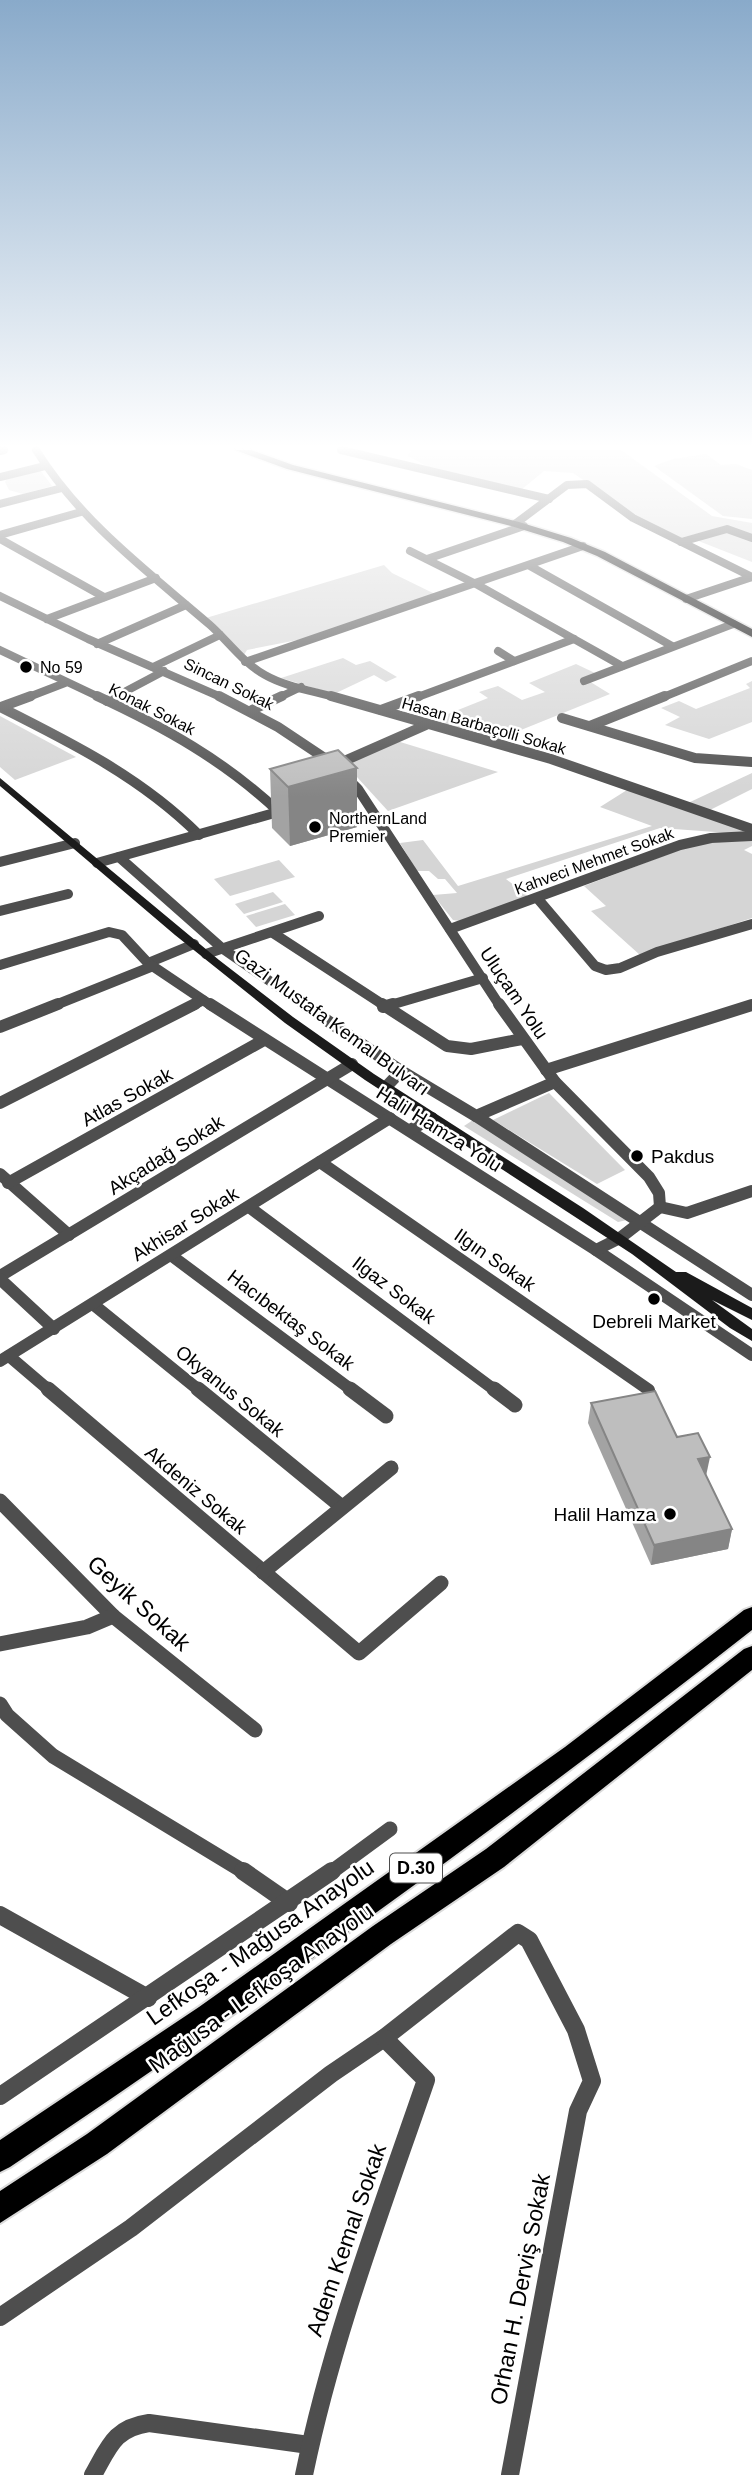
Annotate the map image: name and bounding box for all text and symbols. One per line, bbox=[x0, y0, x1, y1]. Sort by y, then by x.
street label: Sincan Sokak bbox=[181, 655, 278, 714]
marker: No 59 bbox=[18, 659, 34, 675]
place label: No 59 bbox=[40, 659, 83, 676]
street label: Konak Sokak bbox=[106, 680, 199, 738]
street label: Hasan Barbaçolli Sokak bbox=[400, 694, 569, 758]
place label: NorthernLand Premier bbox=[329, 810, 427, 845]
marker: NorthernLand Premier bbox=[307, 819, 323, 835]
street label: Kahveci Mehmet Sokak bbox=[512, 824, 677, 898]
street label: Uluçam Yolu bbox=[476, 943, 552, 1043]
street label: Gazi Mustafa Kemal Bulvarı bbox=[231, 944, 433, 1100]
street label: Atlas Sokak bbox=[78, 1063, 176, 1131]
street label: Halil Hamza Yolu bbox=[373, 1082, 505, 1176]
street label: Akçadağ Sokak bbox=[104, 1111, 228, 1199]
place label: Pakdus bbox=[651, 1146, 714, 1167]
marker: Pakdus bbox=[629, 1148, 645, 1164]
street label: Akhisar Sokak bbox=[128, 1183, 242, 1265]
street label: Ilgın Sokak bbox=[450, 1224, 540, 1296]
street label: Ilgaz Sokak bbox=[348, 1252, 440, 1328]
street label: Hacıbektaş Sokak bbox=[224, 1266, 359, 1375]
marker: Debreli Market bbox=[646, 1291, 662, 1307]
place label: Debreli Market bbox=[592, 1311, 716, 1332]
street label: Okyanus Sokak bbox=[172, 1341, 289, 1441]
street label: Akdeniz Sokak bbox=[141, 1442, 251, 1539]
place label: Halil Hamza bbox=[554, 1504, 656, 1525]
marker: Halil Hamza bbox=[662, 1506, 678, 1522]
street label: Geyik Sokak bbox=[82, 1550, 196, 1656]
street label: Lefkoşa - Mağusa Anayolu bbox=[142, 1854, 378, 2030]
road number: D.30 bbox=[390, 1854, 442, 1882]
street label: Mağusa - Lefkoşa Anayolu bbox=[144, 1898, 378, 2078]
street label: Adem Kemal Sokak bbox=[301, 2140, 391, 2340]
street label: Orhan H. Derviş Sokak bbox=[485, 2171, 555, 2407]

